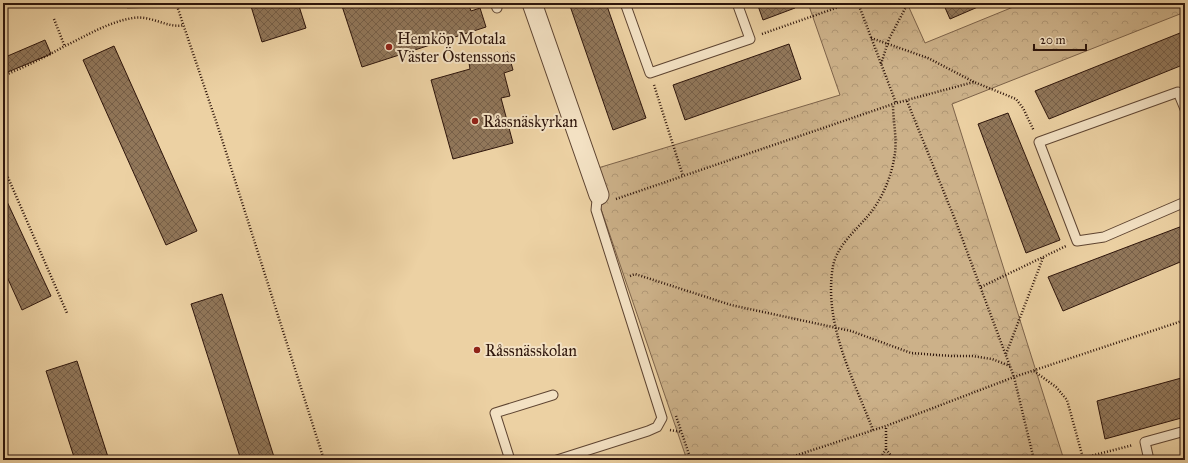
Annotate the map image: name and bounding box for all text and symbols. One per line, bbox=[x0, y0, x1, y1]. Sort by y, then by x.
scale bar bbox=[1034, 26, 1086, 52]
place label: Hemköp Motala Väster Östenssons bbox=[396, 29, 516, 66]
text: 20 m bbox=[1040, 33, 1066, 47]
marker: Hemköp Motala Väster Östenssons bbox=[384, 42, 394, 52]
place label: Råssnäskyrkan bbox=[483, 112, 578, 131]
marker: Råssnäskyrkan bbox=[470, 116, 480, 126]
place label: Råssnässkolan bbox=[485, 341, 577, 360]
marker: Råssnässkolan bbox=[472, 345, 482, 355]

